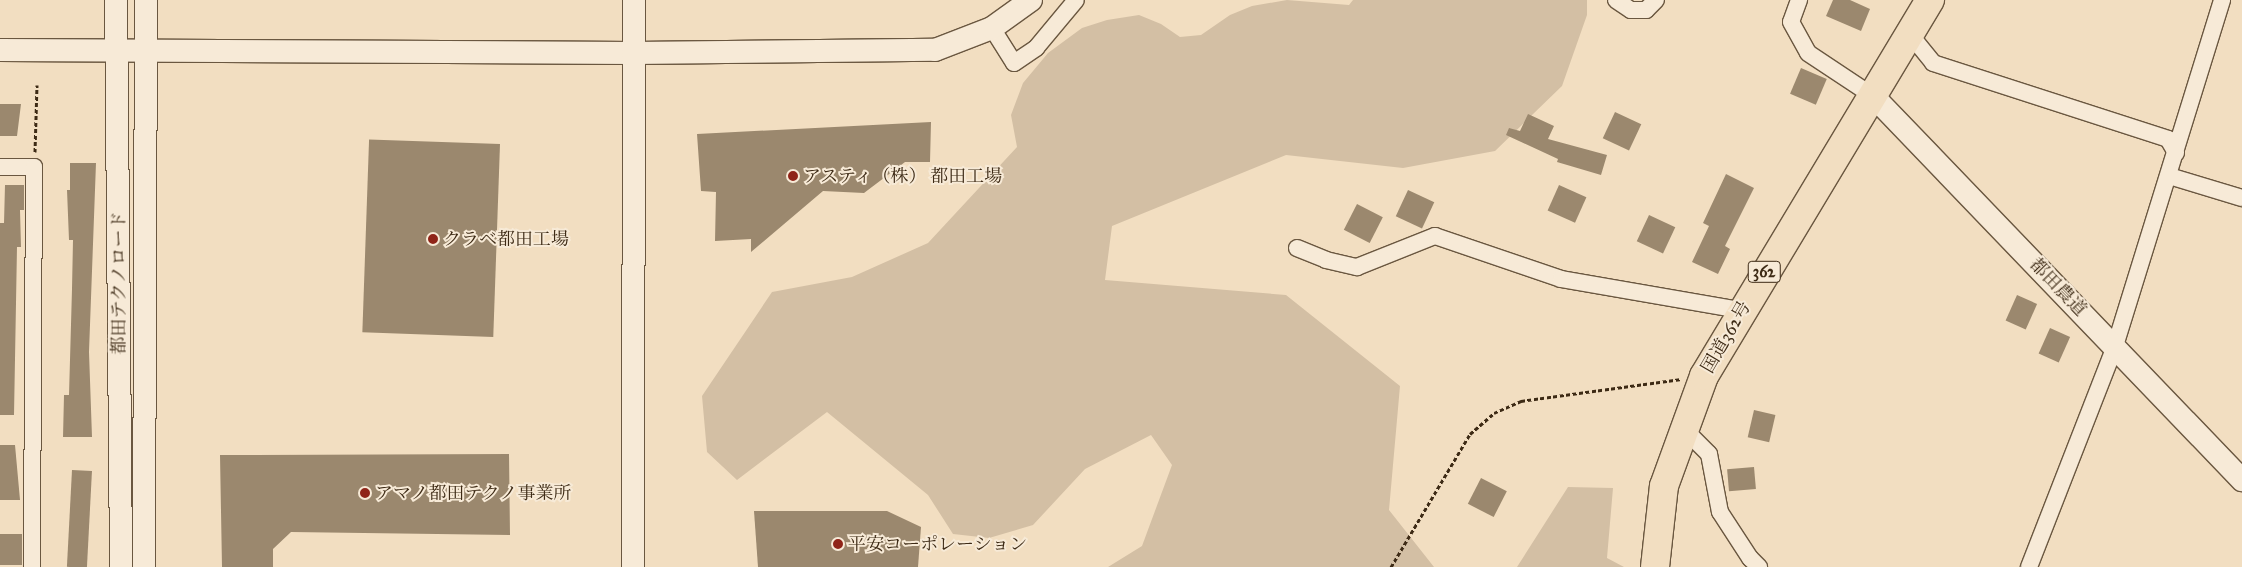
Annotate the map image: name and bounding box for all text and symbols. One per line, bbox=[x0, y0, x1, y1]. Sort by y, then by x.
place label: アスティ（株） 都田工場 bbox=[803, 165, 1005, 187]
marker: アスティ（株） 都田工場 bbox=[787, 170, 799, 182]
street label: 都田テクノロード bbox=[108, 211, 130, 355]
place label: クラベ都田工場 bbox=[443, 228, 569, 250]
marker: クラベ都田工場 bbox=[427, 233, 439, 245]
street label: 都田農道 bbox=[2025, 254, 2091, 320]
road number: 362 bbox=[1748, 258, 1780, 286]
street label: 国道362号 bbox=[1697, 297, 1755, 377]
place label: アマノ都田テクノ事業所 bbox=[375, 482, 573, 504]
marker: アマノ都田テクノ事業所 bbox=[359, 487, 371, 499]
place label: 平安コーポレーション bbox=[848, 533, 1028, 555]
marker: 平安コーポレーション bbox=[832, 538, 844, 550]

